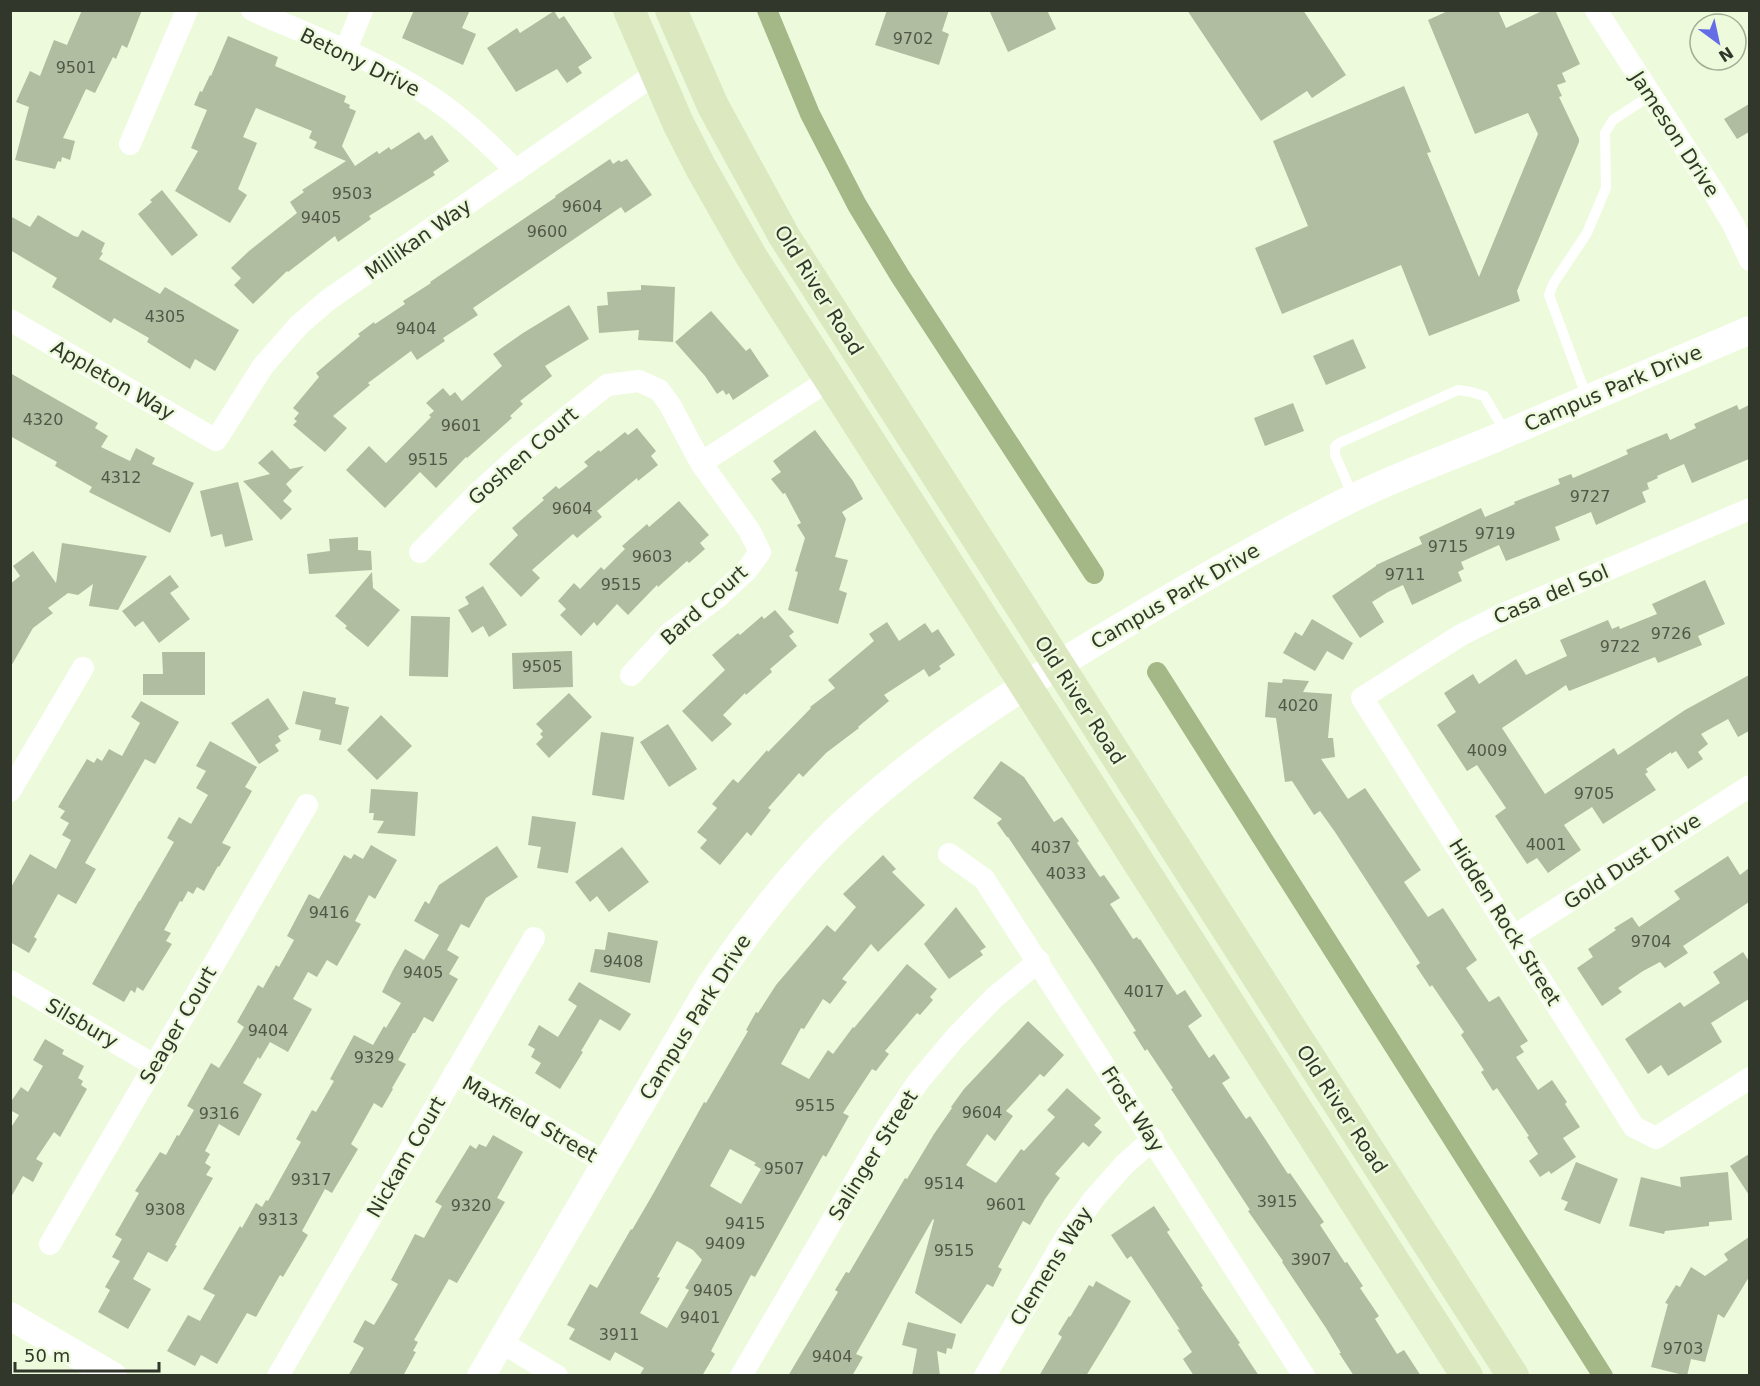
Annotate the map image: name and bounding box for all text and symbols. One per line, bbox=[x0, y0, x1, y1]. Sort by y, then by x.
north arrow bbox=[1688, 12, 1748, 72]
street label: Betony Drive bbox=[296, 23, 424, 101]
house number: 9702 bbox=[893, 29, 933, 48]
text: N bbox=[1715, 43, 1737, 66]
house number: 9501 bbox=[56, 58, 96, 77]
street label: Jameson Drive bbox=[1624, 65, 1725, 201]
house number: 9503 bbox=[332, 184, 372, 203]
street label: Millikan Way bbox=[360, 193, 476, 285]
house number: 9604 bbox=[562, 197, 602, 216]
house number: 9405 bbox=[301, 208, 341, 227]
street label: Old River Road bbox=[769, 221, 869, 359]
house number: 9600 bbox=[527, 222, 567, 241]
house number: 4305 bbox=[145, 307, 185, 326]
house number: 9404 bbox=[396, 319, 436, 338]
street label: Appleton Way bbox=[47, 335, 179, 425]
street label: Campus Park Drive bbox=[1521, 340, 1705, 436]
street label: Goshen Court bbox=[463, 402, 583, 510]
house number: 4320 bbox=[23, 410, 63, 429]
house number: 9601 bbox=[441, 416, 481, 435]
house number: 9515 bbox=[408, 450, 448, 469]
house number: 4312 bbox=[101, 468, 141, 487]
house number: 9727 bbox=[1570, 487, 1610, 506]
house number: 9604 bbox=[552, 499, 592, 518]
house number: 9719 bbox=[1475, 524, 1515, 543]
house number: 9715 bbox=[1428, 537, 1468, 556]
street label: Campus Park Drive bbox=[1086, 538, 1264, 654]
house number: 9603 bbox=[632, 547, 672, 566]
street label: Casa del Sol bbox=[1490, 559, 1612, 629]
street label: Bard Court bbox=[656, 560, 752, 650]
house number: 9711 bbox=[1385, 565, 1425, 584]
house number: 9515 bbox=[601, 575, 641, 594]
house number: 9726 bbox=[1651, 624, 1691, 643]
street label: Old River Road bbox=[1029, 631, 1131, 769]
house number: 9722 bbox=[1600, 637, 1640, 656]
house number: 9505 bbox=[522, 657, 562, 676]
house number: 4020 bbox=[1278, 696, 1318, 715]
house number: 4009 bbox=[1467, 741, 1507, 760]
house number: 9705 bbox=[1574, 784, 1614, 803]
street label: Gold Dust Drive bbox=[1559, 808, 1705, 914]
street label: Hidden Rock Street bbox=[1444, 834, 1566, 1010]
house number: 4001 bbox=[1526, 835, 1566, 854]
house number: 4037 bbox=[1031, 838, 1071, 857]
house number: 4033 bbox=[1046, 864, 1086, 883]
house number: 9416 bbox=[309, 903, 349, 922]
street label: Campus Park Drive bbox=[634, 930, 756, 1104]
house number: 9704 bbox=[1631, 932, 1671, 951]
house number: 9408 bbox=[603, 952, 643, 971]
street label: Seager Court bbox=[135, 962, 221, 1088]
house number: 9405 bbox=[403, 963, 443, 982]
house number: 4017 bbox=[1124, 982, 1164, 1001]
street label: Silsbury bbox=[42, 993, 123, 1053]
house number: 9404 bbox=[248, 1021, 288, 1040]
street label: Old River Road bbox=[1291, 1040, 1393, 1178]
house number: 9329 bbox=[354, 1048, 394, 1067]
street label: Frost Way bbox=[1096, 1062, 1170, 1156]
street label: Maxfield Street bbox=[458, 1071, 602, 1167]
street label: Salinger Street bbox=[823, 1085, 923, 1225]
street label: Nickam Court bbox=[362, 1092, 450, 1222]
house number: 9515 bbox=[795, 1096, 835, 1115]
house number: 9604 bbox=[962, 1103, 1002, 1122]
house number: 9316 bbox=[199, 1104, 239, 1123]
house number: 9507 bbox=[764, 1159, 804, 1178]
house number: 9317 bbox=[291, 1170, 331, 1189]
house number: 9514 bbox=[924, 1174, 964, 1193]
house number: 3915 bbox=[1257, 1192, 1297, 1211]
house number: 9601 bbox=[986, 1195, 1026, 1214]
house number: 9320 bbox=[451, 1196, 491, 1215]
house number: 9308 bbox=[145, 1200, 185, 1219]
street label: Clemens Way bbox=[1005, 1202, 1097, 1330]
house number: 9313 bbox=[258, 1210, 298, 1229]
house number: 9415 bbox=[725, 1214, 765, 1233]
house number: 9409 bbox=[705, 1234, 745, 1253]
house number: 9515 bbox=[934, 1241, 974, 1260]
house number: 3907 bbox=[1291, 1250, 1331, 1269]
house number: 9405 bbox=[693, 1281, 733, 1300]
house number: 9401 bbox=[680, 1308, 720, 1327]
house number: 3911 bbox=[599, 1325, 639, 1344]
scale bar bbox=[15, 1335, 159, 1373]
house number: 9703 bbox=[1663, 1339, 1703, 1358]
text: 50 m bbox=[24, 1345, 70, 1366]
house number: 9404 bbox=[812, 1347, 852, 1366]

